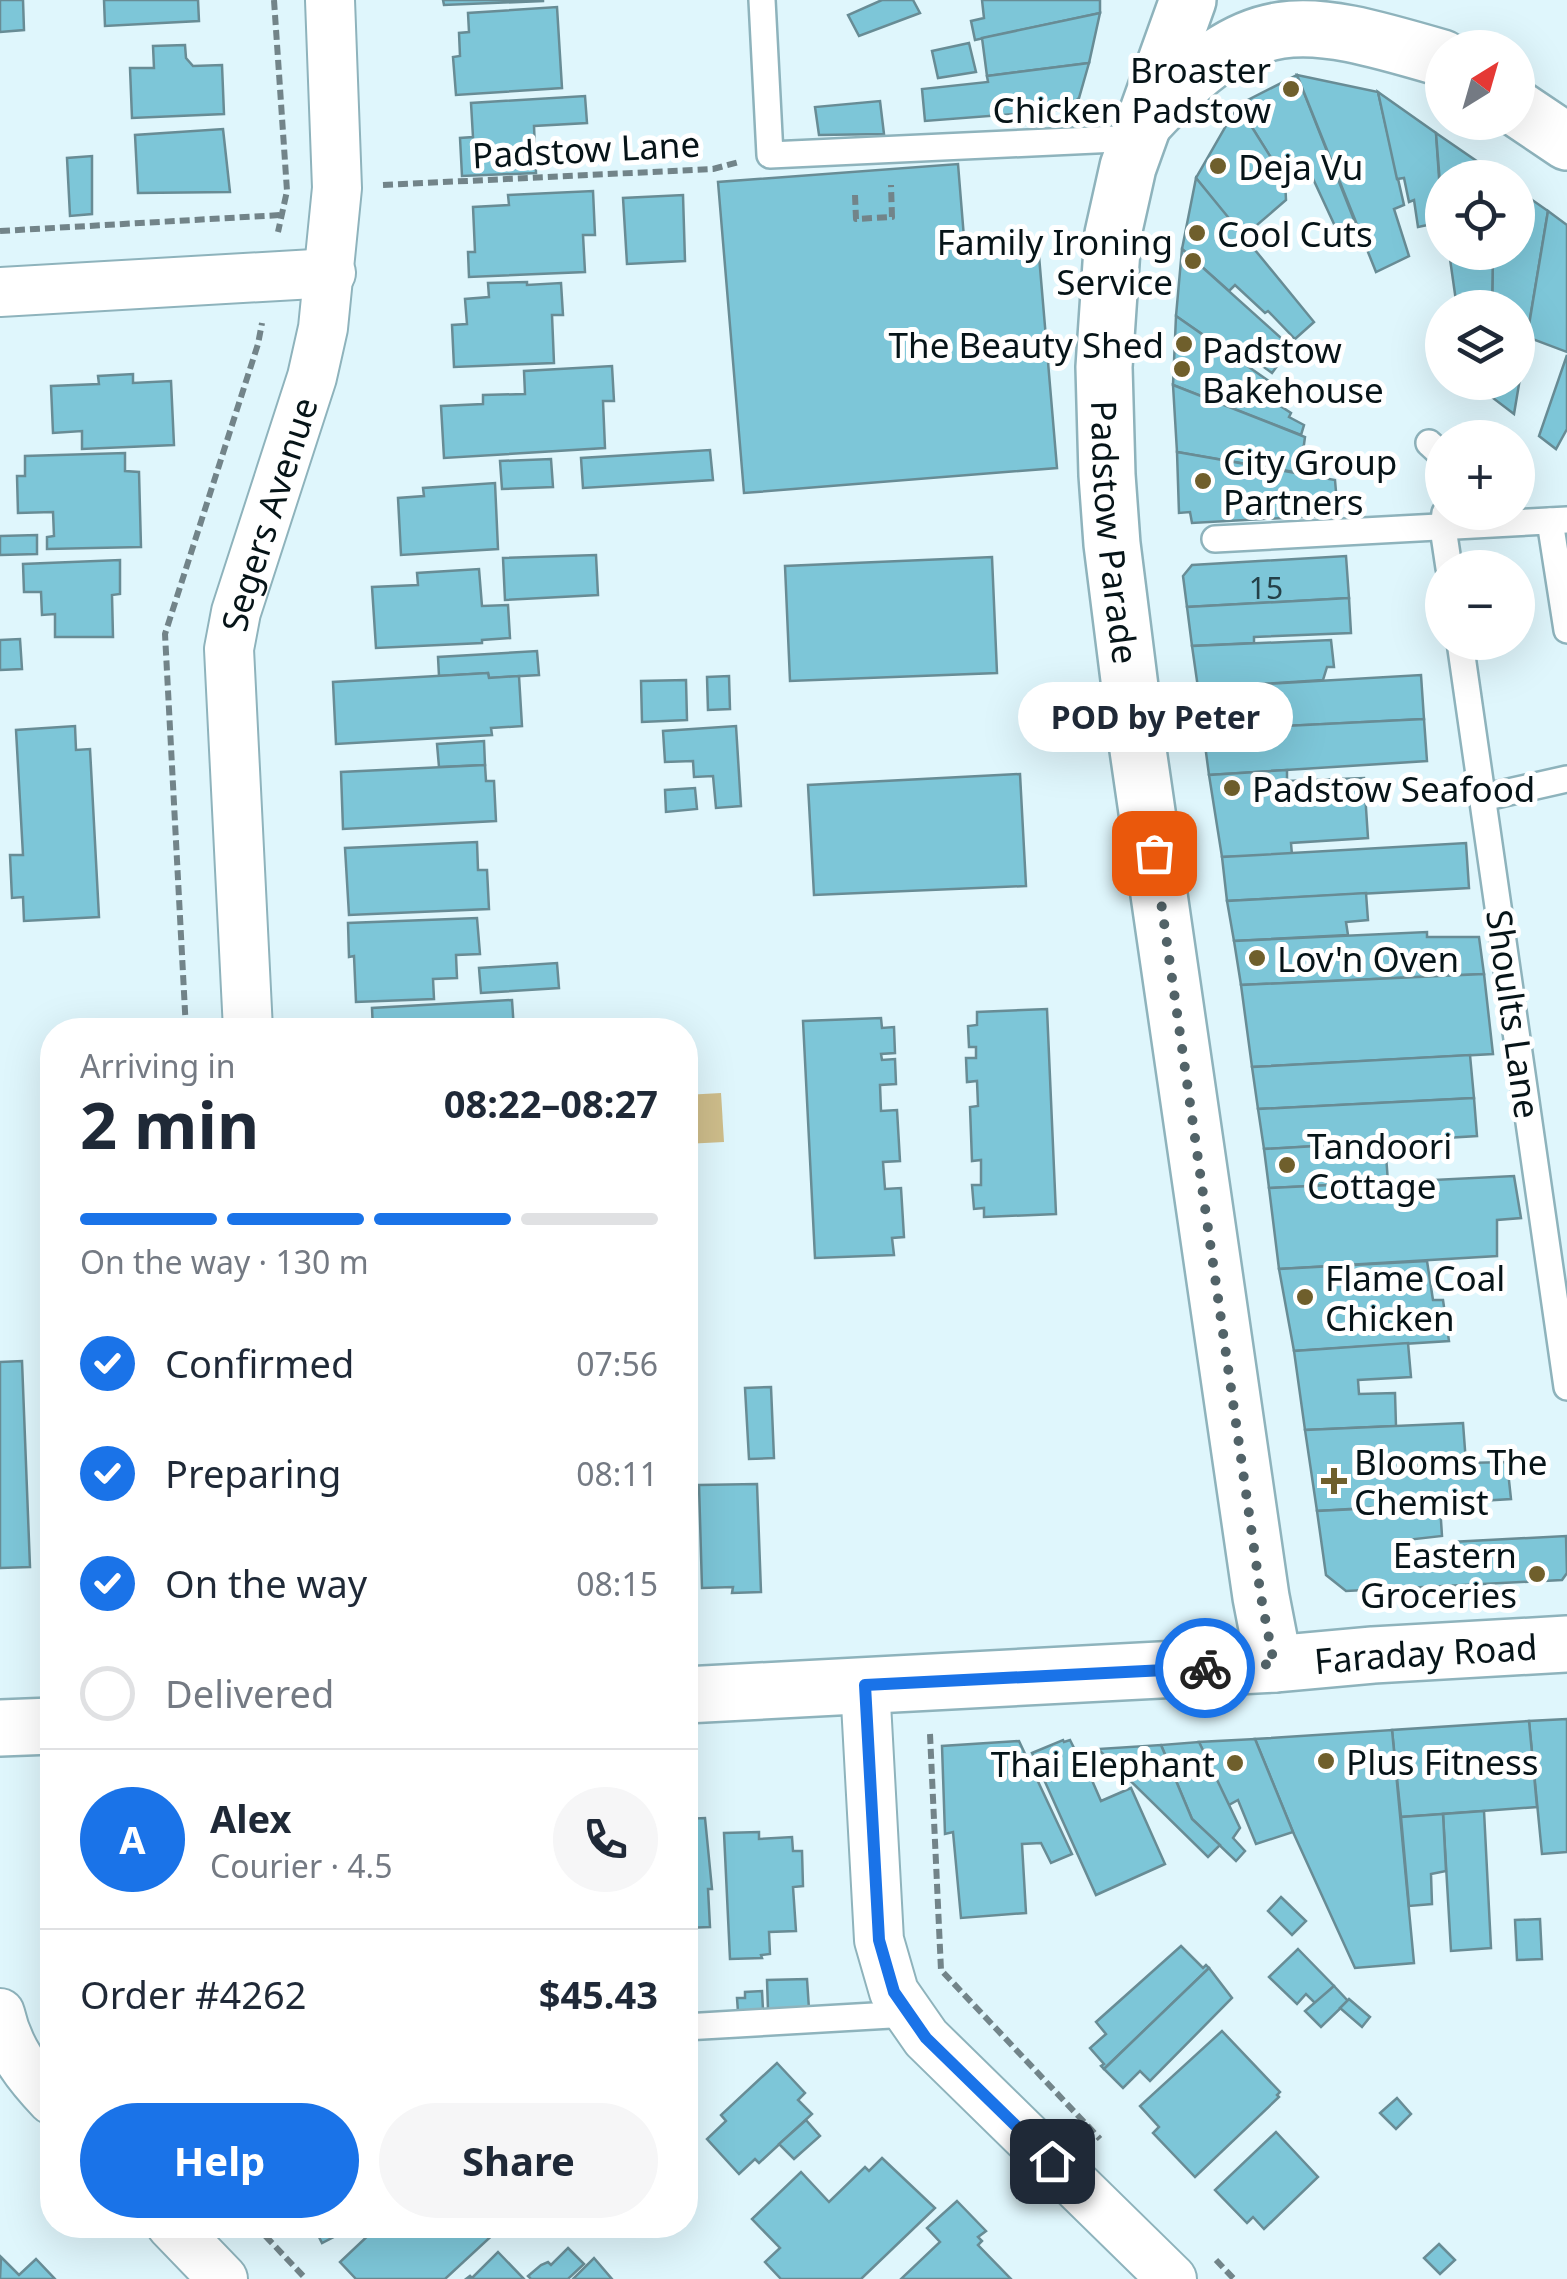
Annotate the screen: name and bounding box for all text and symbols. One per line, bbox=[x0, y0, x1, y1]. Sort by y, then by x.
north arrow bbox=[1425, 30, 1535, 140]
map controls bbox=[1425, 30, 1535, 660]
place label: Broaster Chicken Padstow bbox=[993, 46, 1271, 133]
marker: Broaster Chicken Padstow bbox=[1280, 78, 1302, 100]
street label: Padstow Lane bbox=[471, 120, 701, 178]
place label: Deja Vu bbox=[1238, 143, 1363, 190]
marker: Deja Vu bbox=[1207, 155, 1229, 177]
button: locate bbox=[1425, 160, 1535, 270]
place label: Cool Cuts bbox=[1217, 210, 1373, 257]
place label: Family Ironing Service bbox=[937, 218, 1173, 305]
marker: Cool Cuts bbox=[1186, 222, 1208, 244]
marker: Family Ironing Service bbox=[1182, 250, 1204, 272]
button: layers bbox=[1425, 290, 1535, 400]
place label: The Beauty Shed bbox=[889, 321, 1164, 368]
place label: Padstow Bakehouse bbox=[1202, 326, 1384, 413]
marker: The Beauty Shed bbox=[1173, 333, 1195, 355]
marker: Padstow Bakehouse bbox=[1171, 358, 1193, 380]
street label: Segers Avenue bbox=[209, 391, 327, 635]
street label: Padstow Parade bbox=[1081, 400, 1150, 667]
button: + bbox=[1425, 420, 1535, 530]
place label: City Group Partners bbox=[1223, 438, 1397, 525]
marker: City Group Partners bbox=[1192, 470, 1214, 492]
button: − bbox=[1425, 550, 1535, 660]
house number: 15 bbox=[1249, 567, 1283, 608]
callout: POD by Peter bbox=[1016, 683, 1292, 753]
text: POD by Peter bbox=[1051, 695, 1260, 738]
place label: Padstow Seafood bbox=[1252, 765, 1535, 812]
marker: Padstow Seafood bbox=[1221, 777, 1243, 799]
pin bbox=[1112, 811, 1197, 896]
icon: bag bbox=[1127, 826, 1182, 881]
street label: Shoults Lane bbox=[1476, 906, 1552, 1122]
place label: Lov'n Oven bbox=[1277, 935, 1459, 982]
marker: Lov'n Oven bbox=[1246, 947, 1268, 969]
text: Arriving in bbox=[80, 1044, 235, 1087]
text: 08:22–08:27 bbox=[444, 1077, 658, 1129]
text: 2 min bbox=[80, 1080, 259, 1168]
place label: Tandoori Cottage bbox=[1307, 1122, 1452, 1209]
marker: Tandoori Cottage bbox=[1276, 1154, 1298, 1176]
text: On the way · 130 m bbox=[80, 1240, 369, 1283]
place label: Flame Coal Chicken bbox=[1325, 1254, 1505, 1341]
marker: Flame Coal Chicken bbox=[1294, 1286, 1316, 1308]
icon: check bbox=[80, 1336, 135, 1391]
text: Confirmed bbox=[165, 1337, 354, 1389]
text: 07:56 bbox=[576, 1342, 658, 1385]
place label: Blooms The Chemist bbox=[1354, 1438, 1548, 1525]
icon: check bbox=[80, 1446, 135, 1501]
text: Preparing bbox=[165, 1447, 341, 1499]
text: 08:11 bbox=[576, 1452, 658, 1495]
marker: Blooms The Chemist bbox=[1323, 1470, 1345, 1492]
place label: Eastern Groceries bbox=[1360, 1531, 1517, 1618]
icon: check bbox=[80, 1556, 135, 1611]
text: On the way bbox=[165, 1557, 367, 1609]
text: 08:15 bbox=[576, 1562, 658, 1605]
marker: Eastern Groceries bbox=[1526, 1563, 1548, 1585]
courier bbox=[1155, 1618, 1255, 1718]
street label: Faraday Road bbox=[1312, 1622, 1539, 1684]
icon: bike bbox=[1178, 1641, 1233, 1696]
text: Delivered bbox=[165, 1667, 334, 1719]
place label: Plus Fitness bbox=[1346, 1738, 1538, 1785]
place label: Thai Elephant bbox=[991, 1740, 1215, 1787]
marker: Plus Fitness bbox=[1315, 1750, 1337, 1772]
marker: Thai Elephant bbox=[1224, 1752, 1246, 1774]
button: phone bbox=[553, 1787, 658, 1892]
text: Alex bbox=[210, 1792, 292, 1844]
text: A bbox=[119, 1813, 146, 1865]
text: Courier · 4.5 bbox=[210, 1844, 393, 1887]
text: Order #4262 bbox=[80, 1968, 306, 2020]
text: $45.43 bbox=[539, 1968, 658, 2020]
button: Help bbox=[80, 2103, 359, 2218]
button: Share bbox=[379, 2103, 658, 2218]
pin bbox=[1010, 2119, 1095, 2204]
icon: home bbox=[1025, 2134, 1080, 2189]

